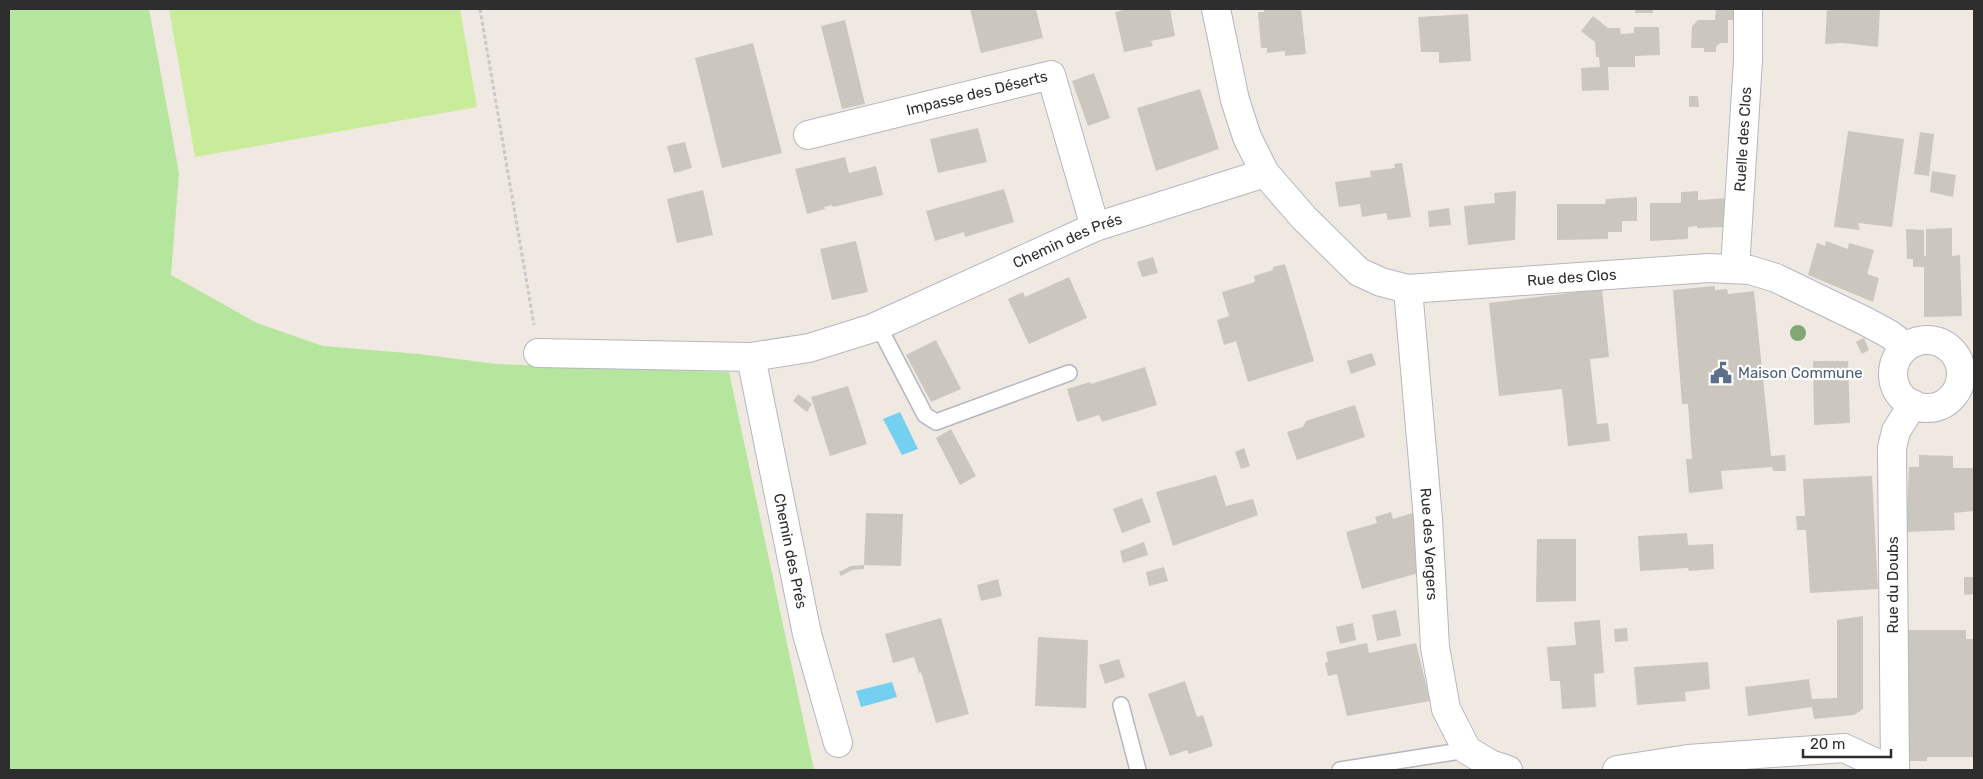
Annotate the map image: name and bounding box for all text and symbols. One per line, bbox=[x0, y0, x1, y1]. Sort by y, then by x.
street label: Impasse des Déserts bbox=[904, 67, 1050, 119]
street label: Ruelle des Clos bbox=[1731, 86, 1755, 192]
street label: Chemin des Prés bbox=[1010, 210, 1125, 272]
street label: Rue des Clos bbox=[1526, 265, 1617, 290]
public building icon: Maison Commune bbox=[1708, 360, 1734, 386]
place label: Maison Commune bbox=[1738, 364, 1863, 382]
street label: Rue des Vergers bbox=[1416, 487, 1441, 601]
street label: Chemin des Prés bbox=[770, 492, 811, 611]
street label: Rue du Doubs bbox=[1884, 536, 1902, 634]
scale bar bbox=[1803, 726, 1890, 758]
text: 20 m bbox=[1810, 735, 1845, 753]

